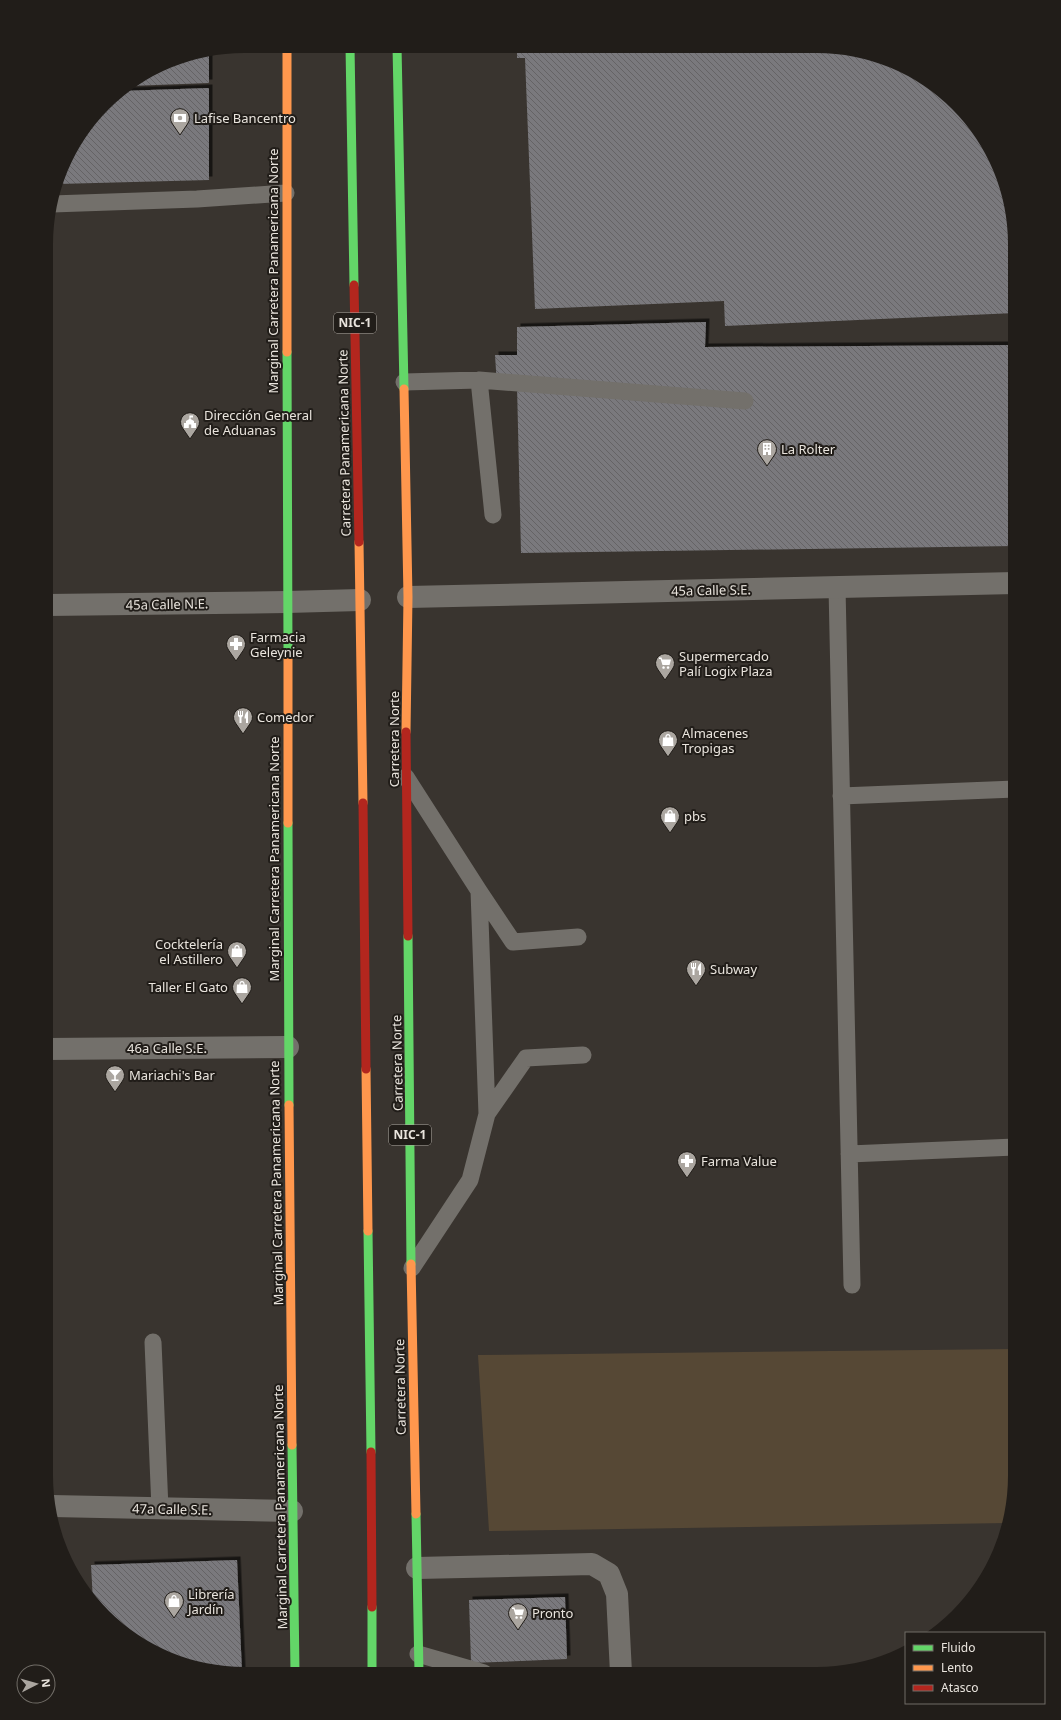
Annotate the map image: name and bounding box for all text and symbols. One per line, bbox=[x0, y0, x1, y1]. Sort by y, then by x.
bank icon: Lafise Bancentro bbox=[169, 107, 191, 135]
place label: Lafise Bancentro bbox=[194, 109, 296, 127]
street label: Marginal Carretera Panamericana Norte bbox=[264, 149, 282, 393]
road number: NIC-1 bbox=[334, 313, 376, 333]
street label: Carretera Panamericana Norte bbox=[333, 349, 355, 537]
place label: Dirección General de Aduanas bbox=[204, 406, 312, 439]
public building icon: Dirección General de Aduanas bbox=[179, 411, 201, 439]
building icon: La Rolter bbox=[756, 438, 778, 466]
place label: La Rolter bbox=[781, 440, 836, 458]
street label: 45a Calle S.E. bbox=[671, 580, 751, 600]
street label: 45a Calle N.E. bbox=[126, 594, 208, 614]
place label: Farmacia Geleynie bbox=[250, 628, 306, 661]
pharmacy icon: Farmacia Geleynie bbox=[225, 633, 247, 661]
place label: Supermercado Palí Logix Plaza bbox=[679, 647, 772, 680]
supermarket icon: Supermercado Palí Logix Plaza bbox=[654, 652, 676, 680]
street label: Carretera Norte bbox=[385, 691, 403, 787]
restaurant icon: Comedor bbox=[232, 706, 254, 734]
place label: Comedor bbox=[257, 708, 314, 726]
place label: Almacenes Tropigas bbox=[682, 724, 748, 757]
shop icon: Almacenes Tropigas bbox=[657, 729, 679, 757]
street label: Marginal Carretera Panamericana Norte bbox=[265, 737, 283, 981]
shop icon: pbs bbox=[659, 805, 681, 833]
place label: pbs bbox=[684, 807, 706, 825]
place label: Cocktelería el Astillero bbox=[155, 935, 223, 968]
shop icon: Cocktelería el Astillero bbox=[226, 940, 248, 968]
restaurant icon: Subway bbox=[685, 958, 707, 986]
place label: Subway bbox=[710, 960, 757, 978]
shop icon: Taller El Gato bbox=[231, 976, 253, 1004]
place label: Taller El Gato bbox=[148, 978, 228, 996]
street label: Carretera Norte bbox=[387, 1015, 407, 1111]
street label: 46a Calle S.E. bbox=[127, 1039, 207, 1057]
street label: Marginal Carretera Panamericana Norte bbox=[265, 1060, 287, 1306]
bar icon: Mariachi's Bar bbox=[104, 1064, 126, 1092]
place label: Mariachi's Bar bbox=[129, 1066, 216, 1084]
road number: NIC-1 bbox=[389, 1125, 431, 1145]
pharmacy icon: Farma Value bbox=[676, 1150, 698, 1178]
place label: Farma Value bbox=[701, 1152, 777, 1170]
street label: Carretera Norte bbox=[390, 1339, 410, 1435]
street label: Marginal Carretera Panamericana Norte bbox=[269, 1384, 291, 1630]
street label: 47a Calle S.E. bbox=[132, 1499, 212, 1519]
place label: Librería Jardín bbox=[186, 1585, 235, 1618]
shop icon: Librería Jardín bbox=[163, 1590, 185, 1618]
supermarket icon: Pronto bbox=[507, 1602, 529, 1630]
place label: Pronto bbox=[532, 1604, 574, 1622]
legend bbox=[905, 1632, 1045, 1704]
text: Fluido bbox=[941, 1639, 975, 1656]
text: Lento bbox=[941, 1659, 973, 1676]
north arrow bbox=[16, 1664, 56, 1704]
text: N bbox=[39, 1678, 54, 1688]
text: Atasco bbox=[941, 1679, 979, 1696]

